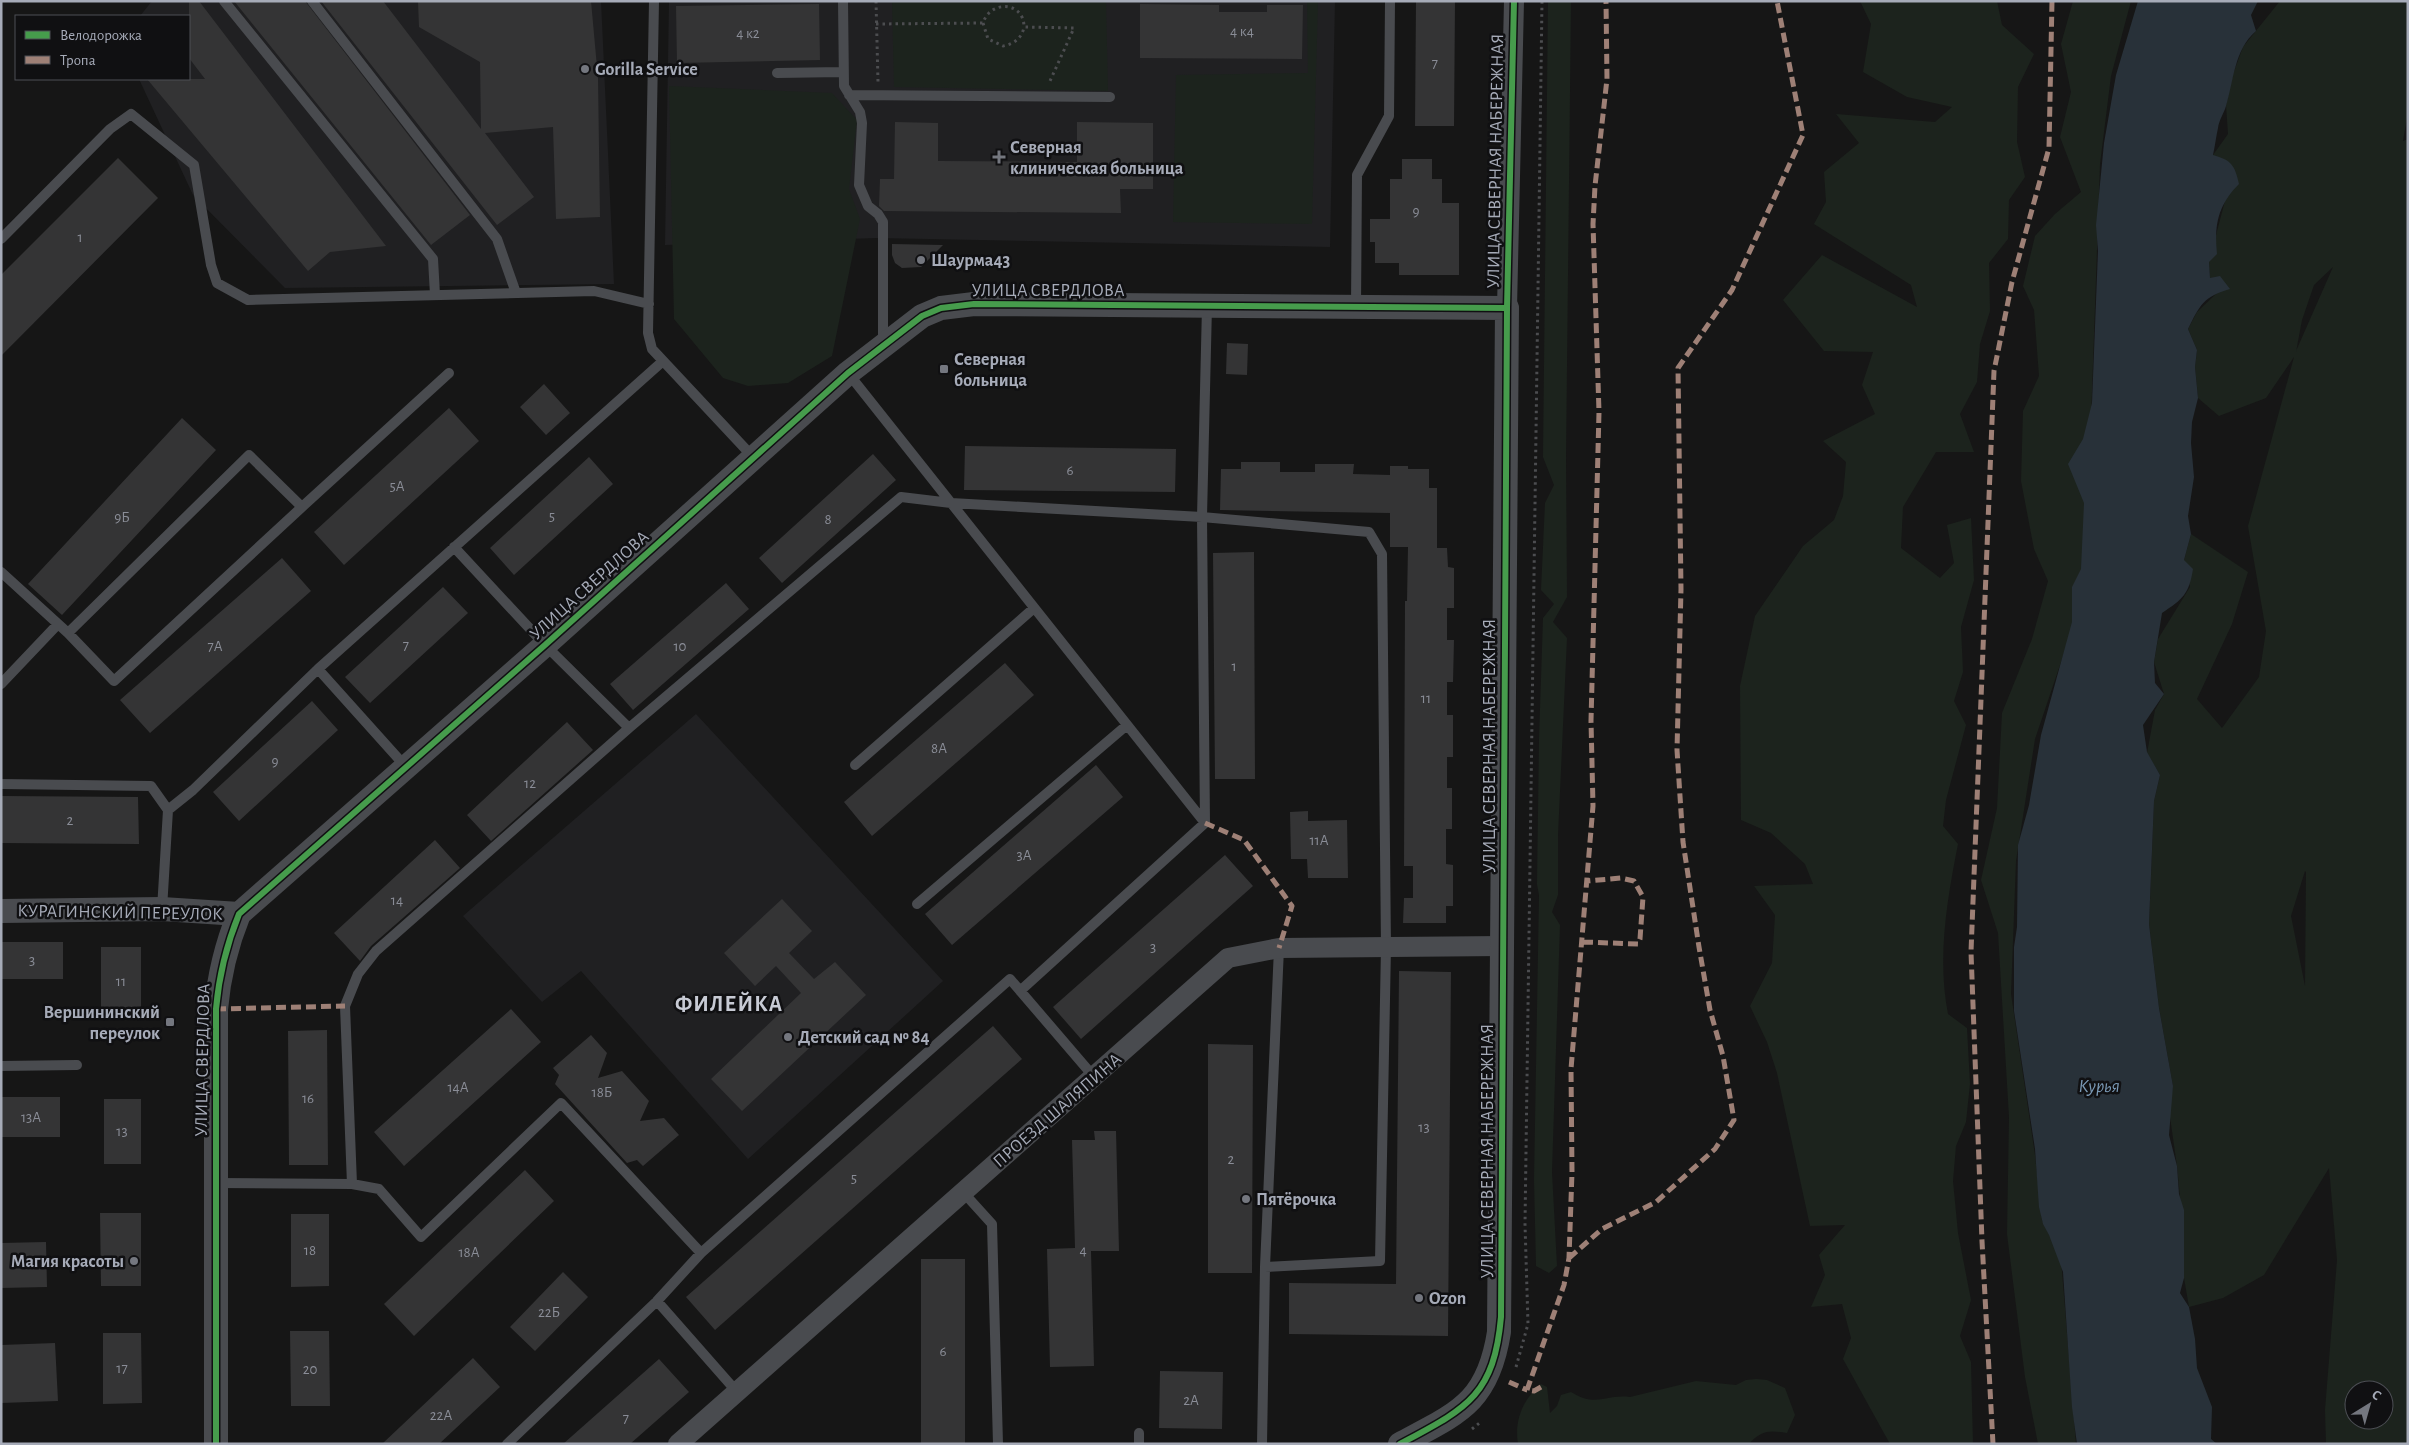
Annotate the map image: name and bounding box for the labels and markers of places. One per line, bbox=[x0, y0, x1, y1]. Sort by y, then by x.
place label: Gorilla Service bbox=[595, 61, 698, 79]
marker: Gorilla Service bbox=[579, 63, 591, 75]
place label: Северная клиническая больница bbox=[1010, 139, 1184, 178]
marker: Северная клиническая больница bbox=[992, 150, 1006, 164]
place label: Шаурма43 bbox=[931, 252, 1010, 270]
marker: Шаурма43 bbox=[915, 254, 927, 266]
place label: Северная больница bbox=[954, 351, 1028, 390]
marker: Северная больница bbox=[938, 363, 950, 375]
place label: Вершининский переулок bbox=[43, 1004, 160, 1043]
marker: Вершининский переулок bbox=[164, 1016, 176, 1028]
place label: Детский сад № 84 bbox=[798, 1029, 930, 1047]
marker: Детский сад № 84 bbox=[782, 1031, 794, 1043]
place label: Пятёрочка bbox=[1256, 1191, 1337, 1209]
marker: Пятёрочка bbox=[1240, 1193, 1252, 1205]
place label: Магия красоты bbox=[11, 1253, 124, 1271]
marker: Магия красоты bbox=[128, 1255, 140, 1267]
place label: Ozon bbox=[1429, 1290, 1466, 1308]
marker: Ozon bbox=[1413, 1292, 1425, 1304]

